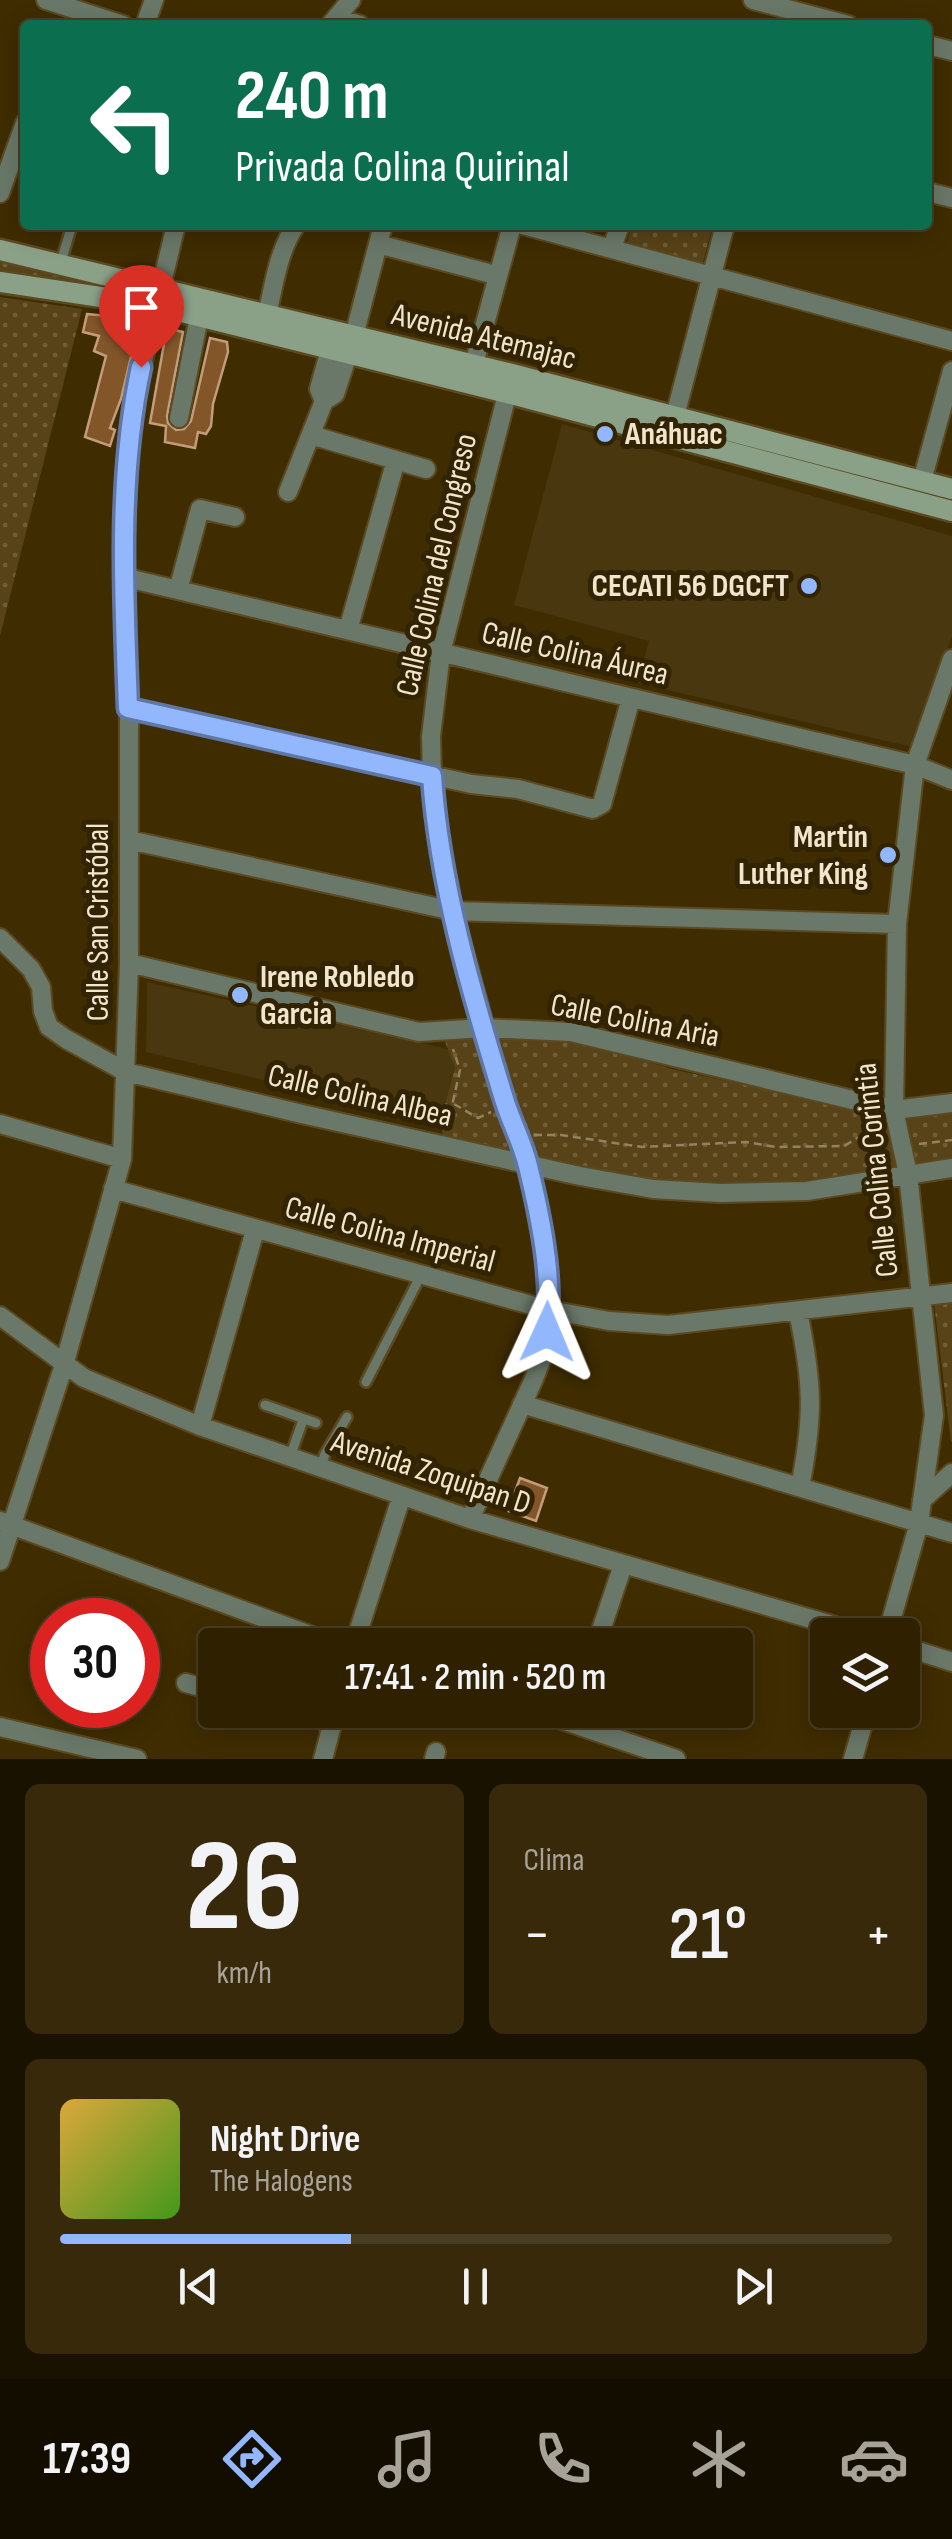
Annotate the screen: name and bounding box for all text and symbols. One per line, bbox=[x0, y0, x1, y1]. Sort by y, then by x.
text: 240 m bbox=[235, 55, 389, 139]
icon: left bbox=[70, 60, 200, 190]
text: Privada Colina Quirinal bbox=[235, 140, 570, 195]
pin bbox=[99, 265, 184, 368]
icon: arrive bbox=[114, 280, 169, 335]
street label: Avenida Atemajac bbox=[387, 295, 580, 379]
place label: Anáhuac bbox=[624, 415, 723, 454]
marker: Anáhuac bbox=[594, 423, 616, 445]
street label: Calle Colina del Congreso bbox=[388, 430, 486, 700]
place label: CECATI 56 DGCFT bbox=[592, 567, 789, 606]
marker: CECATI 56 DGCFT bbox=[798, 575, 820, 597]
street label: Calle Colina Áurea bbox=[478, 614, 672, 694]
place label: Martin Luther King bbox=[738, 818, 868, 894]
street label: Calle San Cristóbal bbox=[79, 823, 118, 1021]
marker: Martin Luther King bbox=[877, 844, 899, 866]
place label: Irene Robledo Garcia bbox=[260, 958, 415, 1034]
marker: Irene Robledo Garcia bbox=[229, 984, 251, 1006]
street label: Calle Colina Aria bbox=[547, 986, 723, 1056]
street label: Calle Colina Albea bbox=[264, 1056, 456, 1136]
street label: Calle Colina Corintia bbox=[846, 1061, 908, 1279]
street label: Calle Colina Imperial bbox=[281, 1188, 499, 1282]
position arrow bbox=[495, 1280, 599, 1384]
street label: Avenida Zoquipan D bbox=[325, 1422, 536, 1524]
speed limit sign: 30 bbox=[30, 1598, 160, 1728]
map controls bbox=[810, 1618, 920, 1728]
button: layers bbox=[810, 1618, 920, 1728]
text: 17:41 · 2 min · 520 m bbox=[345, 1655, 606, 1700]
text: 26 bbox=[185, 1811, 303, 1967]
text: Clima bbox=[524, 1841, 584, 1880]
text: 21° bbox=[668, 1890, 747, 1981]
text: − bbox=[524, 1902, 550, 1969]
text: + bbox=[865, 1902, 892, 1969]
text: km/h bbox=[217, 1954, 272, 1993]
text: Night Drive bbox=[210, 2117, 361, 2162]
text: The Halogens bbox=[210, 2162, 353, 2201]
icon: previous bbox=[171, 2259, 226, 2314]
icon: pause bbox=[448, 2259, 503, 2314]
icon: next bbox=[726, 2259, 781, 2314]
icon: directions bbox=[217, 2424, 287, 2494]
icon: music bbox=[372, 2424, 442, 2494]
icon: phone bbox=[528, 2424, 598, 2494]
icon: climate bbox=[684, 2424, 754, 2494]
icon: car bbox=[839, 2424, 909, 2494]
text: 17:39 bbox=[43, 2432, 131, 2487]

